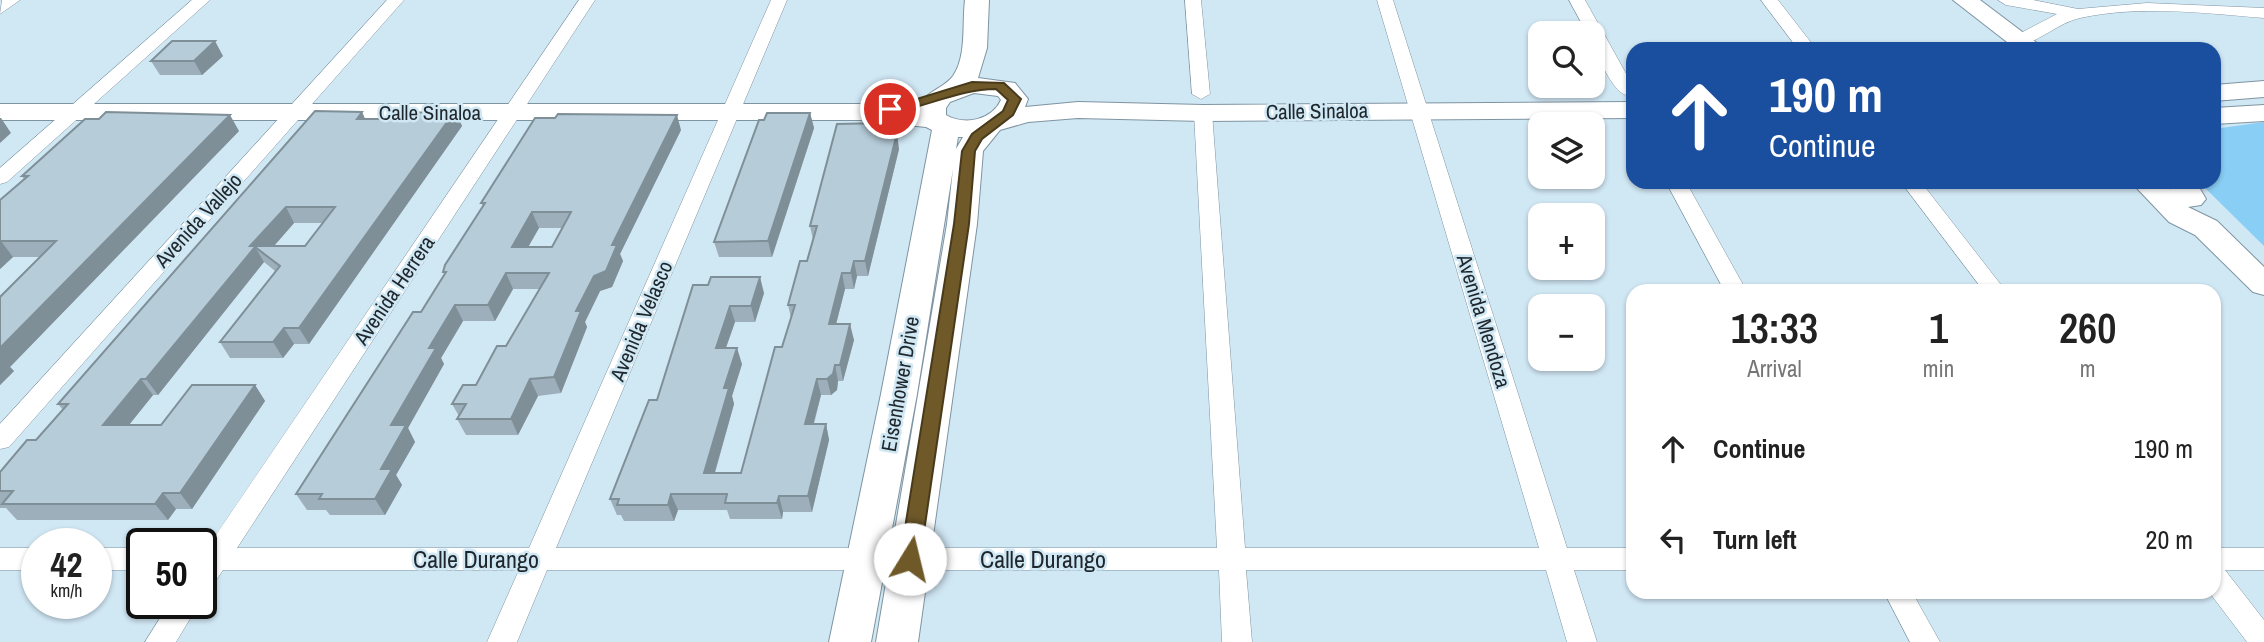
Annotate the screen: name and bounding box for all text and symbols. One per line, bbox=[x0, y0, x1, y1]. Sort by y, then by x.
map controls bbox=[1528, 21, 1605, 371]
button: search bbox=[1528, 21, 1605, 98]
text: 190 m bbox=[1769, 61, 1883, 127]
icon: ahead bbox=[1654, 70, 1745, 161]
pin bbox=[860, 79, 920, 139]
icon: arrive bbox=[871, 90, 909, 128]
street label: Calle Sinaloa bbox=[1266, 96, 1369, 126]
street label: Calle Sinaloa bbox=[379, 98, 482, 127]
button: layers bbox=[1528, 112, 1605, 189]
text: Continue bbox=[1769, 124, 1876, 167]
street label: Avenida Vallejo bbox=[147, 166, 248, 274]
button: + bbox=[1528, 203, 1605, 280]
street label: Avenida Herrera bbox=[346, 229, 441, 351]
street label: Avenida Mendoza bbox=[1450, 250, 1518, 392]
street label: Avenida Velasco bbox=[602, 256, 679, 386]
button: − bbox=[1528, 294, 1605, 371]
text: 13:33 bbox=[1731, 300, 1818, 356]
text: 1 bbox=[1929, 300, 1948, 356]
text: 260 bbox=[2059, 300, 2116, 356]
street label: Eisenhower Drive bbox=[874, 314, 926, 454]
text: Arrival bbox=[1747, 353, 1802, 384]
text: min bbox=[1923, 353, 1954, 384]
text: m bbox=[2080, 353, 2095, 384]
icon: ahead bbox=[1654, 430, 1692, 468]
text: Continue bbox=[1713, 431, 1805, 466]
text: 190 m bbox=[2134, 431, 2193, 466]
icon: left bbox=[1654, 521, 1692, 559]
position arrow bbox=[873, 522, 947, 596]
text: Turn left bbox=[1713, 522, 1797, 557]
text: 20 m bbox=[2146, 522, 2193, 557]
speed limit sign: 50 bbox=[126, 528, 217, 619]
text: 42 bbox=[51, 541, 82, 588]
street label: Calle Durango bbox=[413, 543, 539, 575]
street label: Calle Durango bbox=[980, 543, 1106, 575]
text: km/h bbox=[51, 578, 83, 603]

